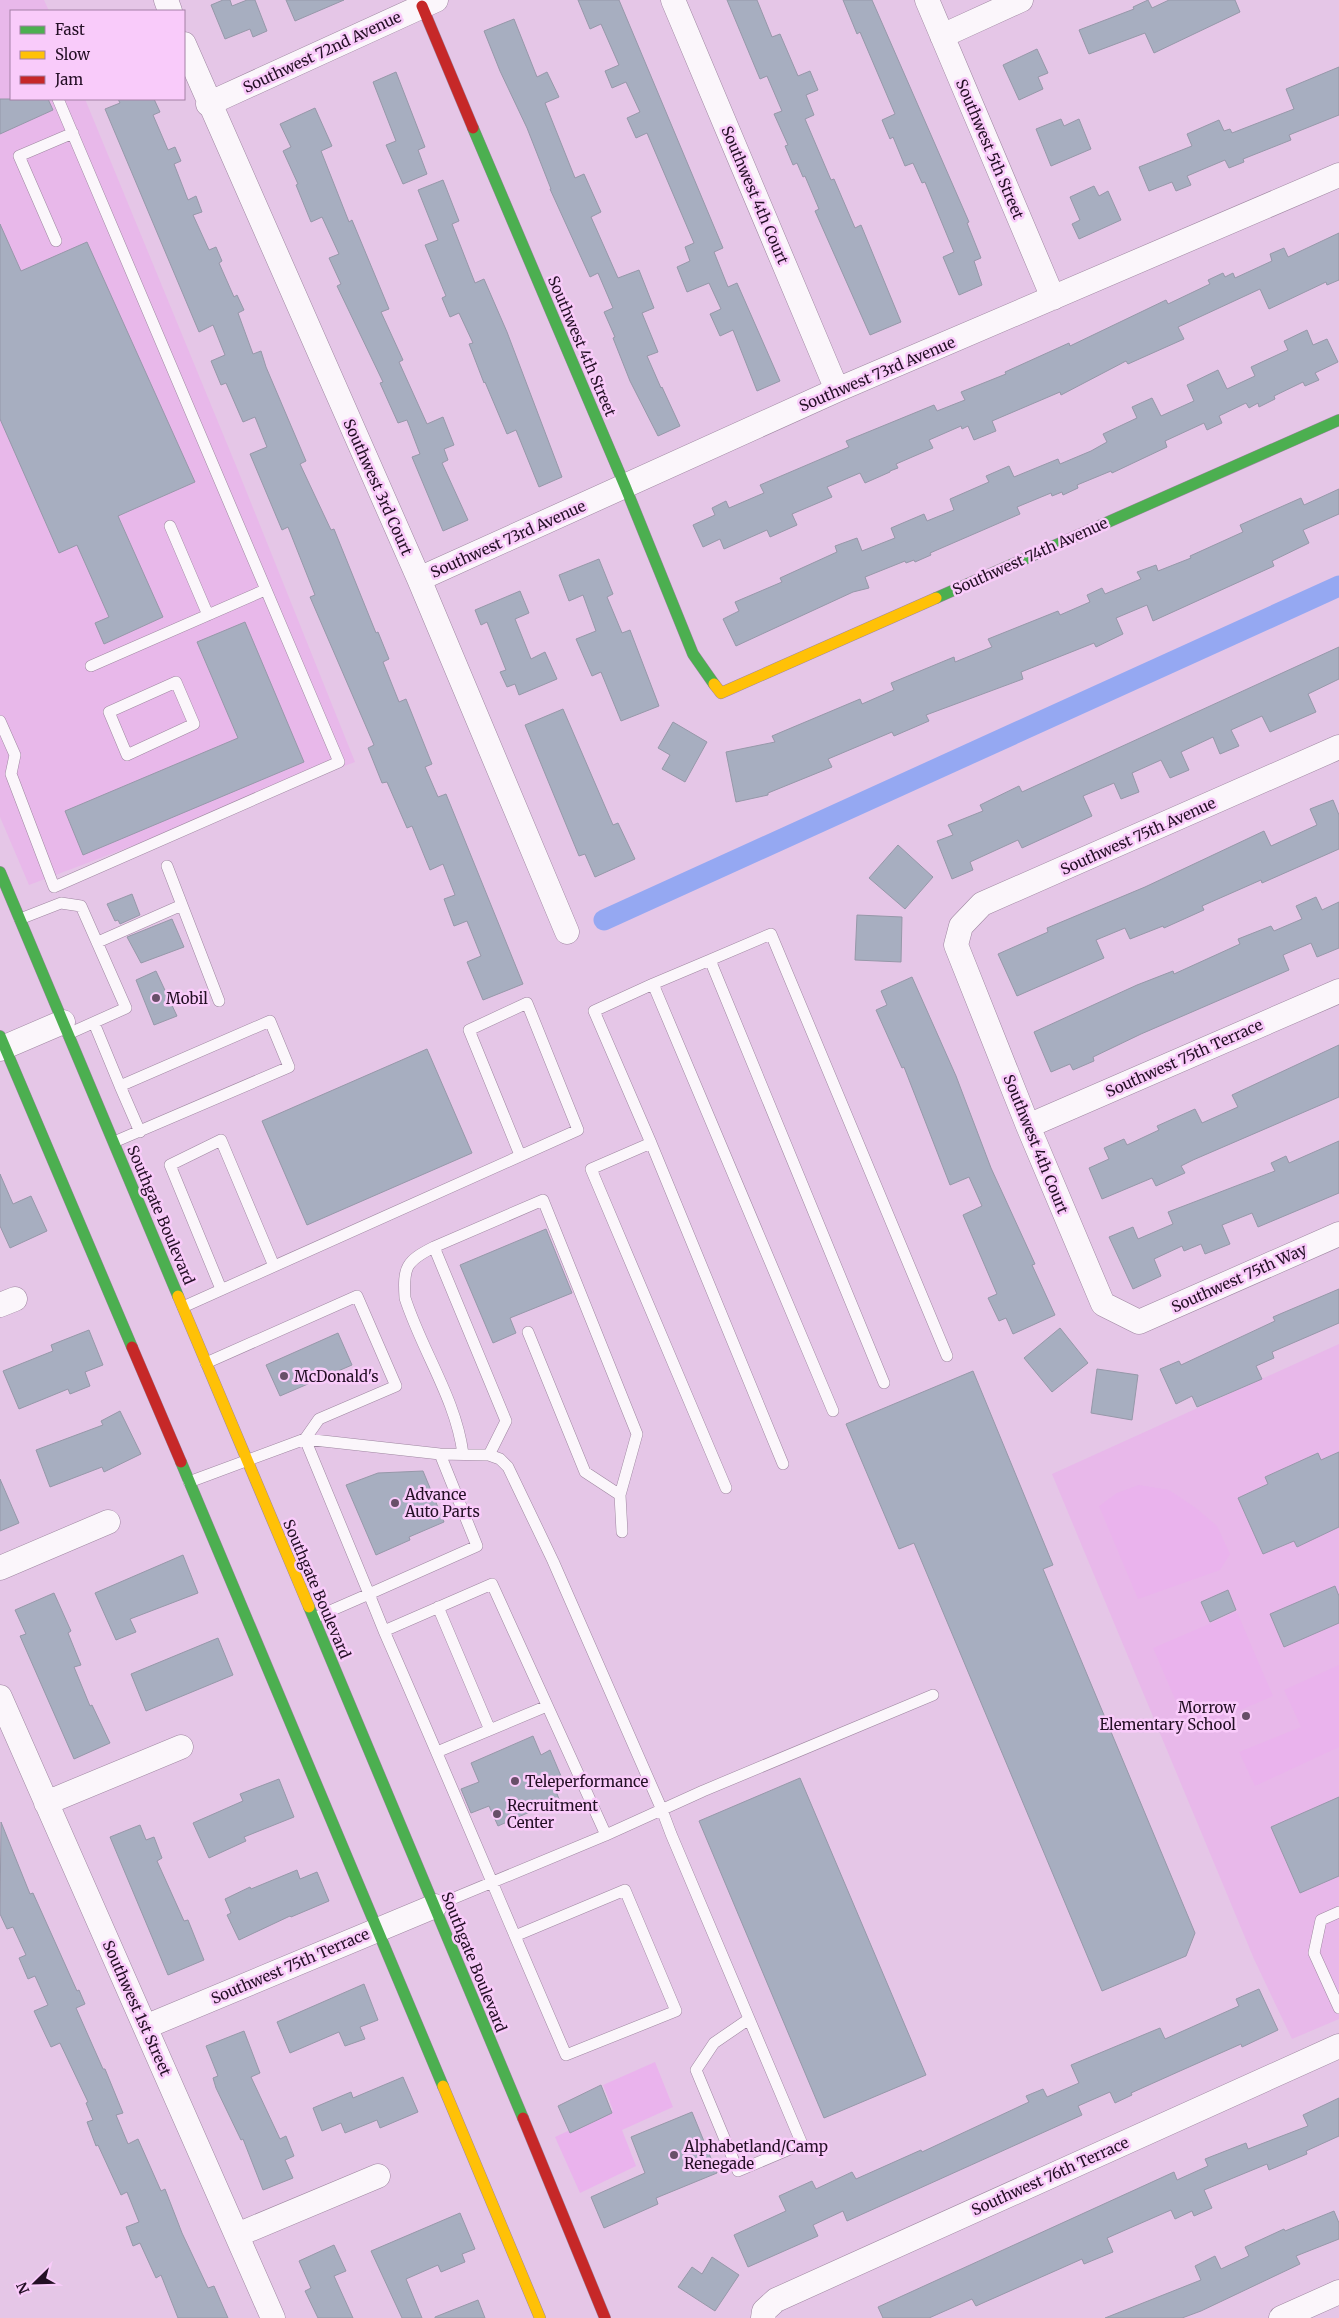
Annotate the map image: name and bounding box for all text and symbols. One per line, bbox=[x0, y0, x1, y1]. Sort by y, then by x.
street label: Southwest 72nd Avenue bbox=[240, 7, 404, 97]
legend bbox=[10, 10, 185, 100]
text: Fast bbox=[55, 20, 85, 39]
text: Slow bbox=[55, 45, 90, 64]
text: Jam bbox=[54, 70, 83, 89]
street label: Southwest 5th Street bbox=[952, 76, 1028, 222]
street label: Southwest 4th Court bbox=[717, 123, 793, 267]
street label: Southwest 4th Street bbox=[544, 273, 620, 419]
street label: Southwest 73rd Avenue bbox=[796, 332, 958, 416]
street label: Southwest 3rd Court bbox=[339, 416, 417, 558]
street label: Southwest 73rd Avenue bbox=[427, 496, 589, 582]
street label: Southwest 74th Avenue bbox=[949, 513, 1111, 599]
street label: Southwest 75th Avenue bbox=[1057, 793, 1219, 879]
place label: Mobil bbox=[166, 989, 208, 1008]
marker: Mobil bbox=[150, 992, 162, 1004]
street label: Southwest 75th Terrace bbox=[1103, 1015, 1266, 1101]
street label: Southwest 4th Court bbox=[999, 1072, 1073, 1216]
street label: Southgate Boulevard bbox=[123, 1143, 199, 1287]
street label: Southwest 75th Way bbox=[1168, 1239, 1310, 1316]
place label: McDonald's bbox=[294, 1367, 379, 1386]
marker: McDonald's bbox=[278, 1370, 290, 1382]
place label: Advance Auto Parts bbox=[404, 1485, 480, 1521]
marker: Advance Auto Parts bbox=[389, 1497, 401, 1509]
street label: Southgate Boulevard bbox=[279, 1517, 355, 1661]
place label: Morrow Elementary School bbox=[1099, 1698, 1236, 1734]
marker: Morrow Elementary School bbox=[1240, 1710, 1252, 1722]
place label: Teleperformance bbox=[525, 1772, 649, 1791]
marker: Teleperformance bbox=[509, 1775, 521, 1787]
place label: Recruitment Center bbox=[507, 1796, 598, 1832]
marker: Recruitment Center bbox=[491, 1808, 503, 1820]
street label: Southgate Boulevard bbox=[437, 1889, 511, 2035]
street label: Southwest 75th Terrace bbox=[208, 1924, 372, 2008]
street label: Southwest 1st Street bbox=[99, 1937, 175, 2079]
street label: Southwest 76th Terrace bbox=[968, 2133, 1132, 2219]
place label: Alphabetland/Camp Renegade bbox=[683, 2137, 828, 2173]
marker: Alphabetland/Camp Renegade bbox=[668, 2149, 680, 2161]
north arrow bbox=[10, 2258, 60, 2308]
text: N bbox=[13, 2279, 33, 2297]

